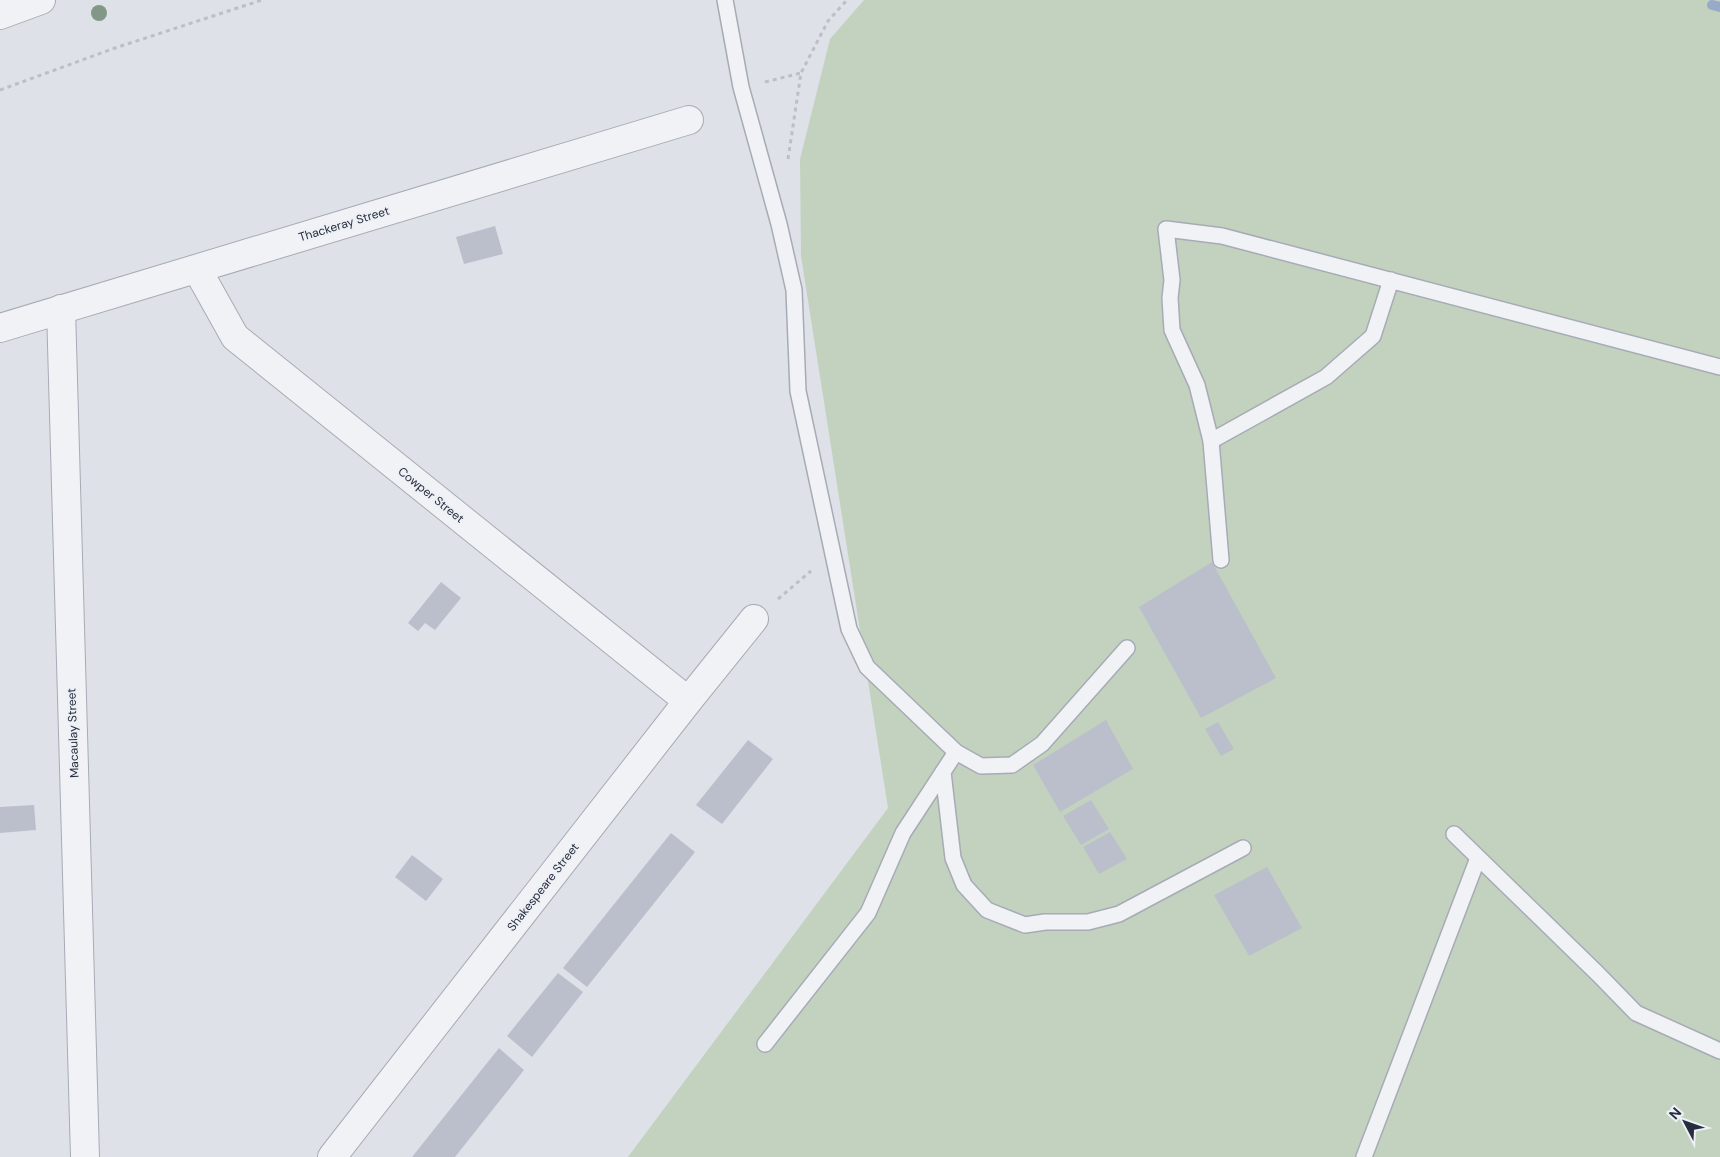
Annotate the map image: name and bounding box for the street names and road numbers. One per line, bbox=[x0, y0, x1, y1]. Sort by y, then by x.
street label: Thackeray Street bbox=[297, 203, 392, 245]
street label: Cowper Street bbox=[395, 463, 468, 527]
street label: Macaulay Street bbox=[63, 688, 83, 778]
street label: Shakespeare Street bbox=[503, 839, 583, 934]

